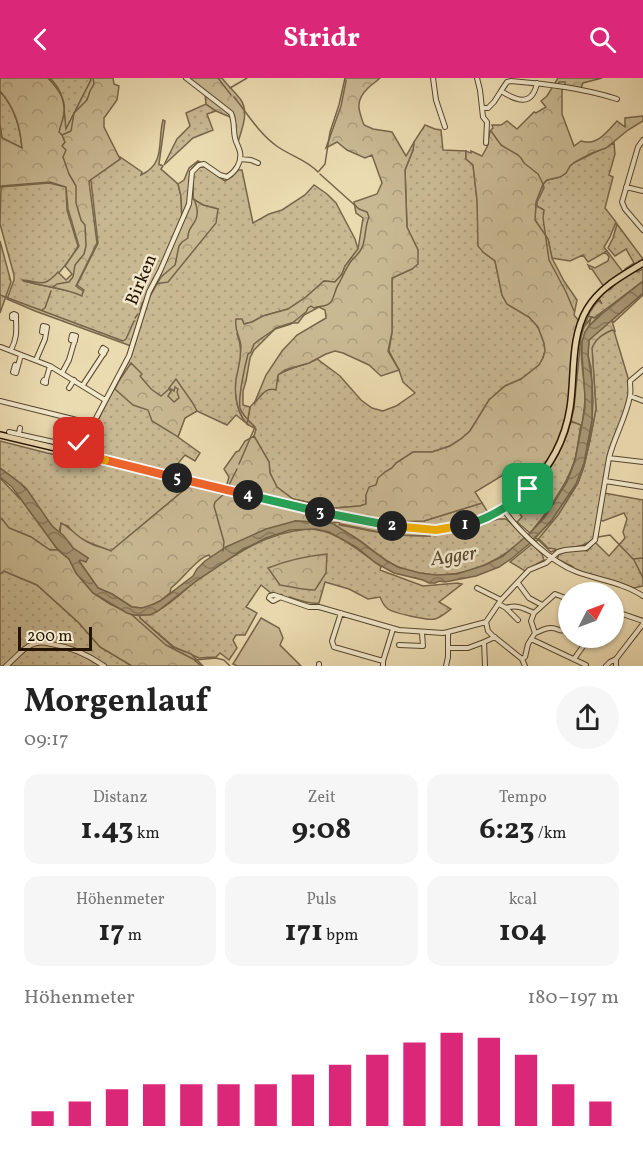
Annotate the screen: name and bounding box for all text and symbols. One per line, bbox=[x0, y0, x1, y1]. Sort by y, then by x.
text: Stridr bbox=[283, 20, 360, 58]
icon: back bbox=[24, 23, 57, 56]
icon: search bbox=[586, 23, 619, 56]
street label: Birken bbox=[120, 250, 164, 309]
pin bbox=[53, 417, 104, 468]
icon: check bbox=[62, 426, 95, 459]
pin: 5 bbox=[162, 463, 192, 493]
pin bbox=[502, 463, 553, 514]
text: 5 bbox=[173, 467, 181, 489]
icon: arrive bbox=[511, 472, 544, 505]
pin: 4 bbox=[233, 480, 263, 510]
text: 4 bbox=[243, 484, 253, 506]
pin: 3 bbox=[305, 497, 335, 527]
text: 3 bbox=[316, 501, 324, 523]
pin: 1 bbox=[450, 510, 480, 540]
pin: 2 bbox=[377, 511, 407, 541]
text: 1 bbox=[462, 514, 468, 536]
text: 2 bbox=[388, 515, 396, 537]
water label: Agger bbox=[428, 540, 479, 574]
north arrow bbox=[558, 582, 624, 648]
map controls bbox=[558, 582, 624, 648]
scale bar bbox=[18, 624, 92, 652]
text: 200 m bbox=[27, 626, 72, 648]
text: Morgenlauf bbox=[24, 680, 209, 726]
button: share bbox=[556, 686, 619, 749]
text: 09:17 bbox=[24, 726, 69, 754]
text: Distanz bbox=[93, 787, 147, 809]
text: Zeit bbox=[307, 787, 336, 809]
text: Tempo bbox=[499, 787, 547, 809]
text: 1.43 bbox=[81, 809, 134, 851]
text: 9:08 bbox=[292, 809, 351, 851]
text: 6:23 bbox=[479, 809, 535, 851]
text: km bbox=[134, 823, 160, 845]
text: /km bbox=[535, 823, 567, 845]
text: Höhenmeter bbox=[76, 889, 164, 911]
text: Puls bbox=[307, 889, 336, 911]
text: kcal bbox=[509, 889, 537, 911]
text: 17 bbox=[98, 911, 125, 953]
text: 171 bbox=[285, 911, 323, 953]
text: 104 bbox=[499, 911, 547, 953]
text: m bbox=[125, 925, 142, 947]
text: bpm bbox=[323, 925, 358, 947]
text: Höhenmeter bbox=[24, 984, 135, 1012]
text: 180–197 m bbox=[528, 984, 619, 1012]

